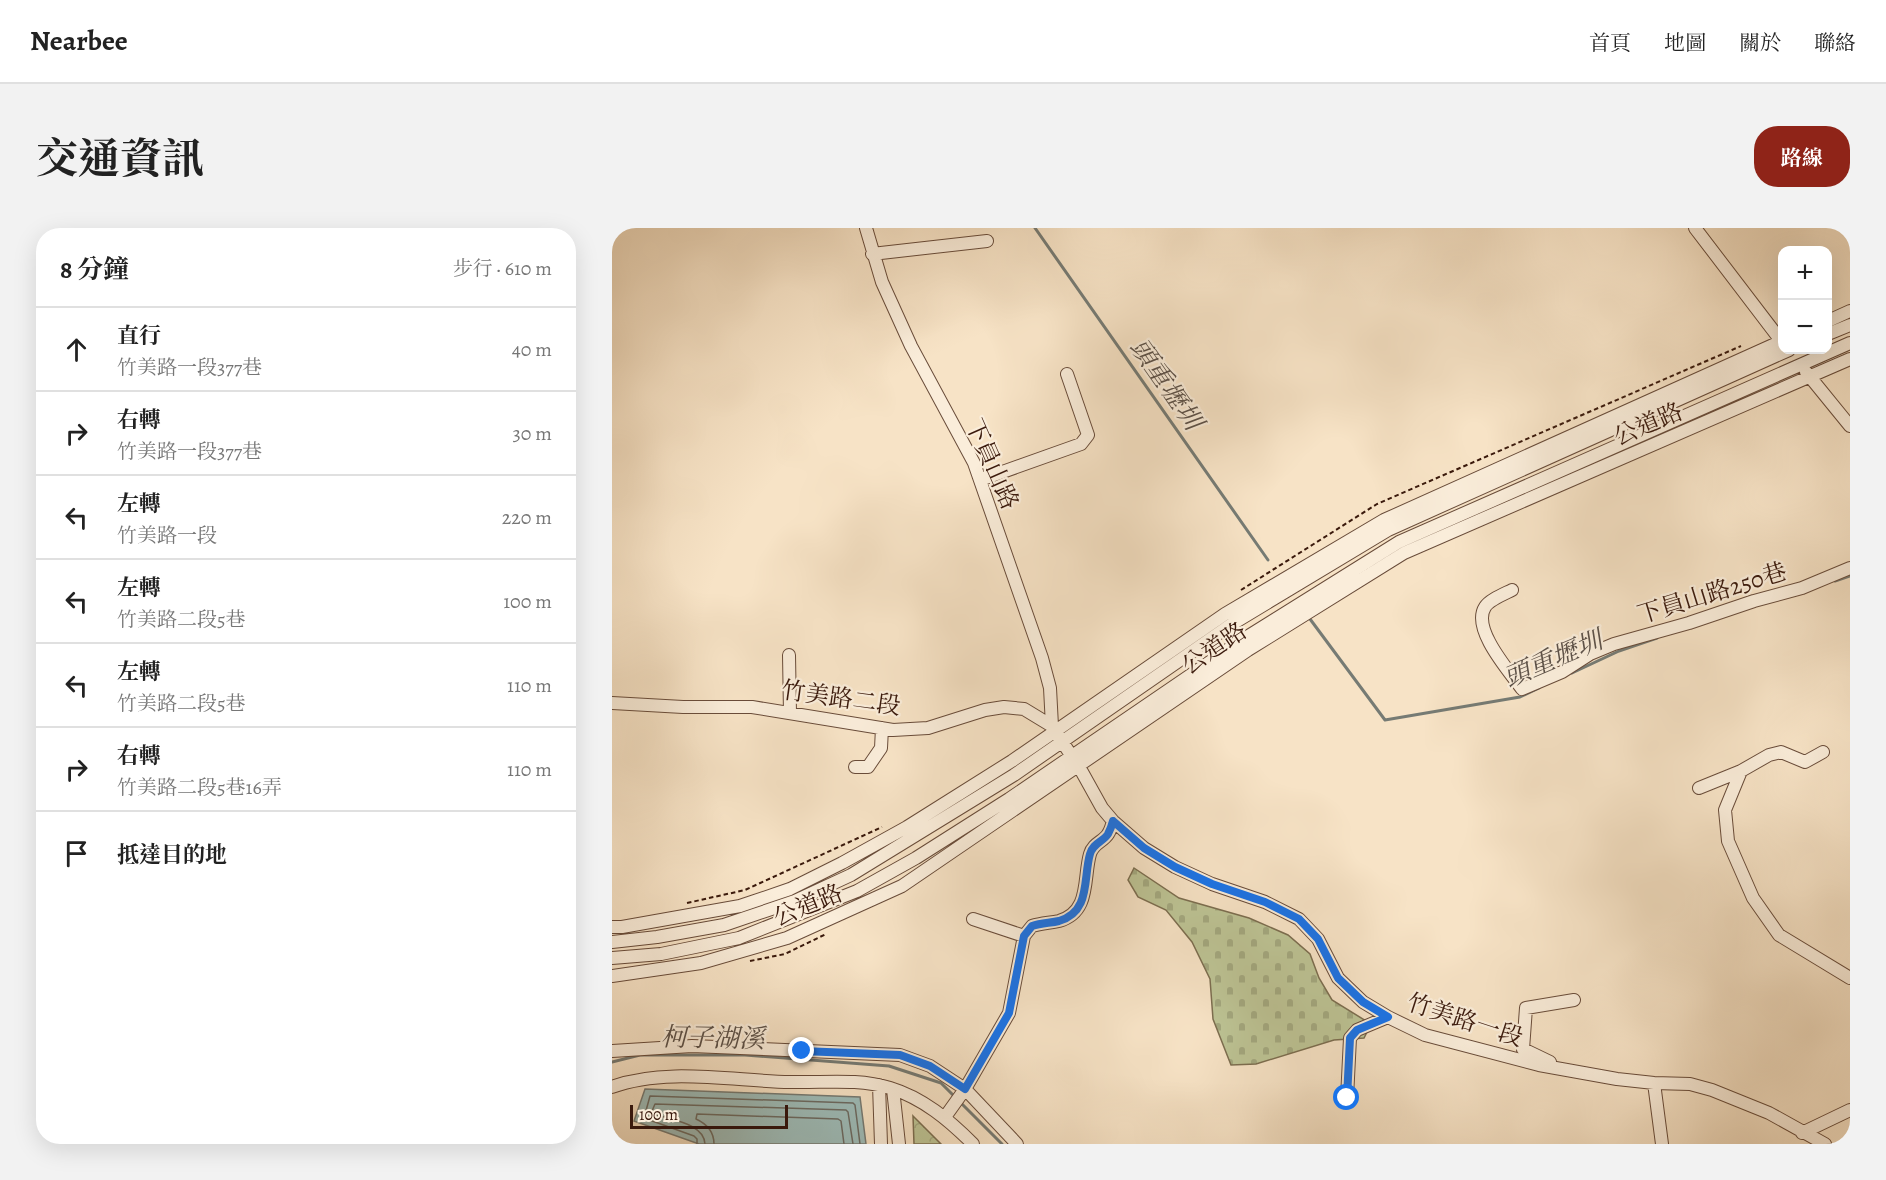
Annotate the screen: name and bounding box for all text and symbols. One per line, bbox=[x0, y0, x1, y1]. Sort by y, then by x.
text: Nearbee bbox=[30, 22, 128, 60]
text: 首頁 bbox=[1589, 29, 1631, 57]
text: 地圖 bbox=[1664, 29, 1706, 57]
text: 關於 bbox=[1739, 29, 1781, 57]
text: 聯絡 bbox=[1814, 29, 1856, 57]
button: 路線 bbox=[1754, 126, 1850, 187]
text: 交通資訊 bbox=[36, 130, 204, 187]
map controls bbox=[1778, 246, 1832, 354]
button: + bbox=[1778, 246, 1832, 300]
text: 8 分鐘 bbox=[60, 252, 129, 287]
text: 步行 · 610 m bbox=[453, 255, 552, 282]
button: − bbox=[1778, 300, 1832, 354]
text: 直行 bbox=[117, 321, 161, 351]
water label: 頭重壢圳 bbox=[1122, 331, 1212, 440]
icon: ahead bbox=[60, 333, 93, 366]
text: 40 m bbox=[512, 336, 552, 363]
text: 竹美路一段377巷 bbox=[117, 354, 262, 381]
street label: 公道路 bbox=[1609, 395, 1687, 453]
text: 右轉 bbox=[117, 405, 161, 435]
street label: 下員山路 bbox=[958, 414, 1026, 514]
icon: right bbox=[60, 417, 93, 450]
text: 30 m bbox=[512, 420, 552, 447]
text: 竹美路一段377巷 bbox=[117, 438, 262, 465]
text: 左轉 bbox=[117, 489, 161, 519]
icon: left bbox=[60, 501, 93, 534]
text: 220 m bbox=[502, 504, 552, 531]
text: 竹美路一段 bbox=[117, 522, 217, 549]
street label: 下員山路250巷 bbox=[1633, 555, 1791, 631]
text: 左轉 bbox=[117, 573, 161, 603]
icon: left bbox=[60, 585, 93, 618]
text: 100 m bbox=[503, 588, 552, 615]
text: 竹美路二段5巷 bbox=[117, 606, 246, 633]
street label: 公道路 bbox=[1175, 615, 1253, 681]
water label: 頭重壢圳 bbox=[1498, 621, 1611, 695]
text: 左轉 bbox=[117, 657, 161, 687]
icon: left bbox=[60, 669, 93, 702]
text: 110 m bbox=[507, 672, 552, 699]
street label: 竹美路二段 bbox=[779, 674, 903, 722]
text: 竹美路二段5巷 bbox=[117, 690, 246, 717]
text: 右轉 bbox=[117, 741, 161, 771]
icon: right bbox=[60, 753, 93, 786]
text: 110 m bbox=[507, 756, 552, 783]
text: 竹美路二段5巷16弄 bbox=[117, 774, 282, 801]
icon: arrive bbox=[60, 837, 93, 870]
text: 抵達目的地 bbox=[117, 840, 227, 870]
street label: 公道路 bbox=[769, 877, 847, 933]
street label: 竹美路一段 bbox=[1403, 986, 1527, 1054]
water label: 柯子湖溪 bbox=[661, 1020, 768, 1056]
route end bbox=[788, 1037, 814, 1063]
route start bbox=[1333, 1084, 1359, 1110]
scale bar bbox=[630, 1102, 788, 1130]
text: 100 m bbox=[639, 1104, 678, 1126]

